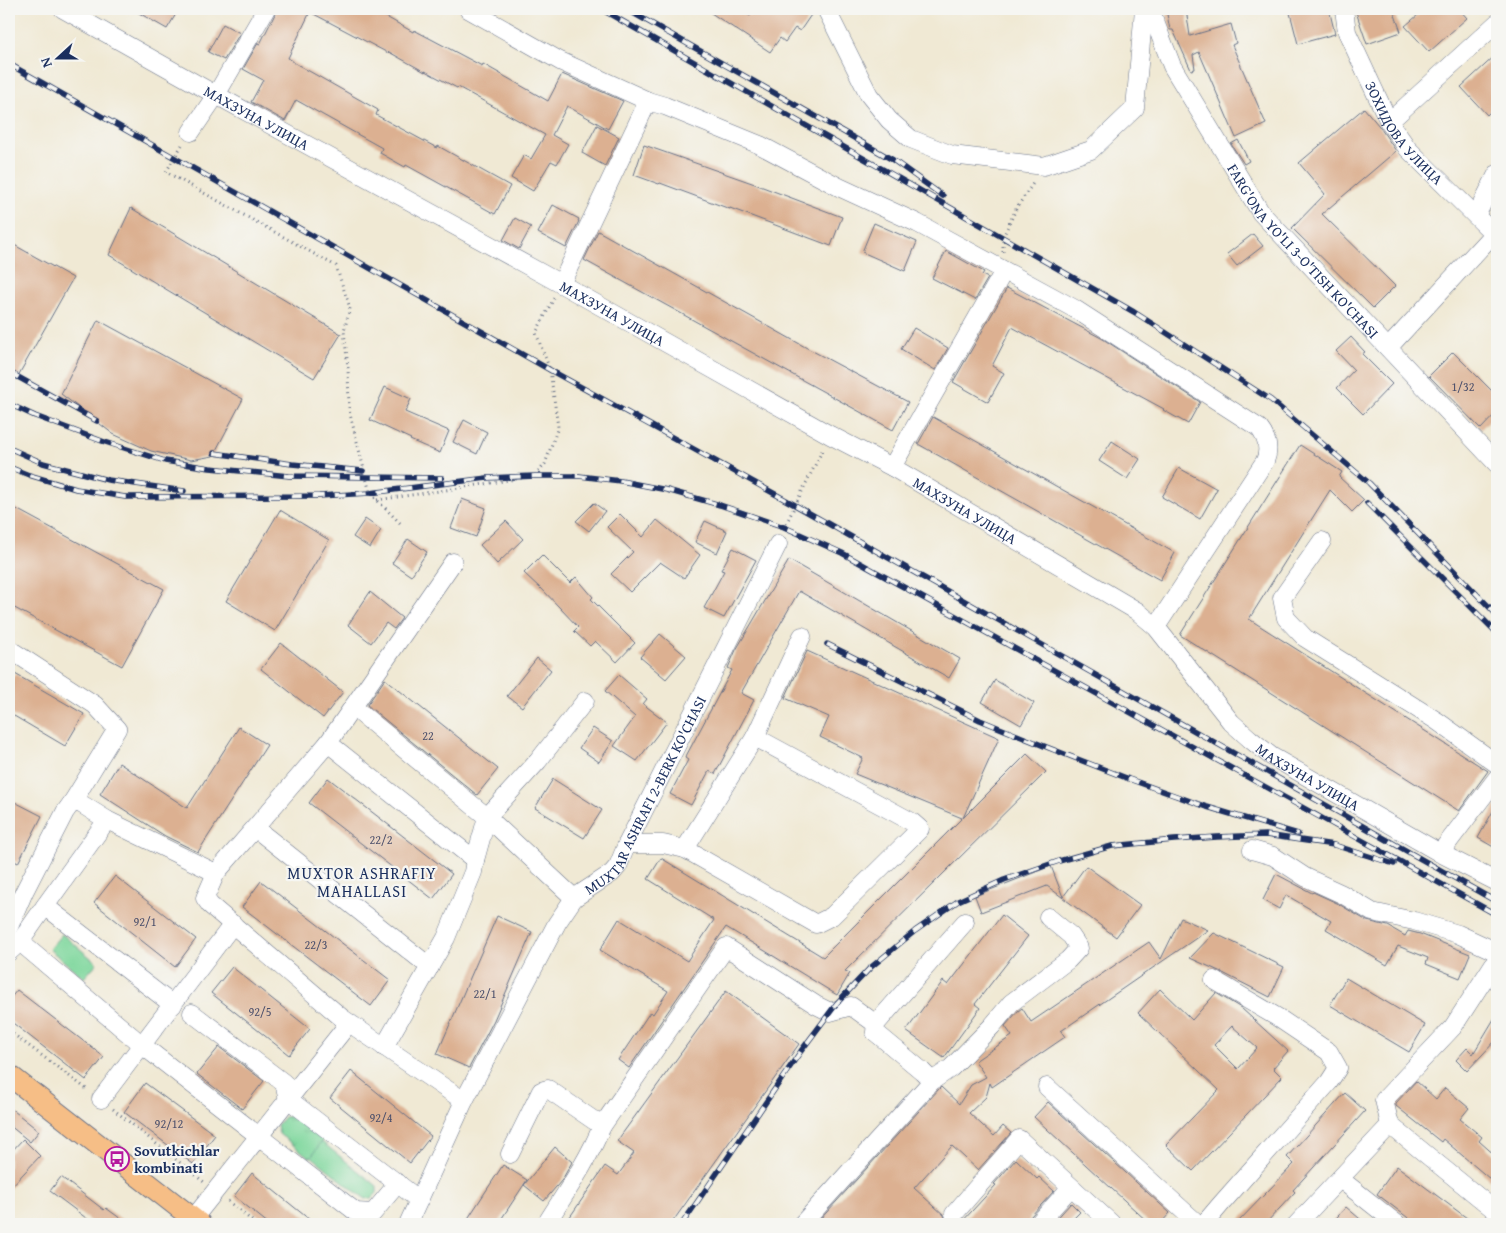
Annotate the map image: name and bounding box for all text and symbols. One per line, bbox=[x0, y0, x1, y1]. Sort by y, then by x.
north arrow bbox=[32, 32, 82, 82]
text: N bbox=[35, 54, 57, 71]
street label: ЗОХИДОВА УЛИЦА bbox=[1361, 77, 1448, 189]
street label: МАХЗУНА УЛИЦА bbox=[200, 80, 313, 155]
street label: FARG'ONA YO'LI 3-O'TISH KO'CHASI bbox=[1223, 160, 1384, 343]
street label: МАХЗУНА УЛИЦА bbox=[556, 275, 669, 351]
house number: 1/32 bbox=[1452, 378, 1475, 395]
street label: МАХЗУНА УЛИЦА bbox=[909, 471, 1021, 549]
street label: MUXTAR ASHRAFI 2-BERK KO'CHASI bbox=[580, 692, 711, 899]
house number: 22 bbox=[422, 727, 434, 744]
street label: МАХЗУНА УЛИЦА bbox=[1252, 738, 1364, 815]
house number: 22/2 bbox=[370, 831, 393, 848]
district label: MUXTOR ASHRAFIY MAHALLASI bbox=[287, 861, 437, 903]
house number: 92/1 bbox=[134, 913, 157, 930]
house number: 22/3 bbox=[305, 936, 328, 953]
house number: 22/1 bbox=[474, 985, 497, 1002]
house number: 92/5 bbox=[249, 1003, 272, 1020]
house number: 92/4 bbox=[370, 1109, 393, 1126]
house number: 92/12 bbox=[155, 1115, 184, 1132]
place label: Sovutkichlar kombinati bbox=[134, 1140, 220, 1178]
bus stop icon: Sovutkichlar kombinati bbox=[104, 1146, 130, 1172]

